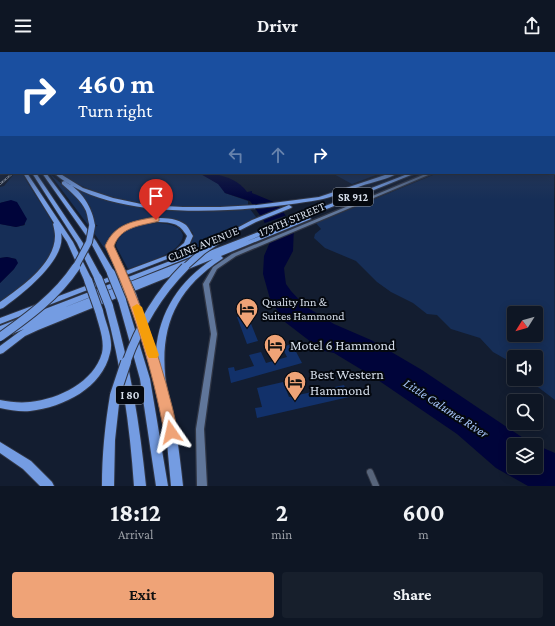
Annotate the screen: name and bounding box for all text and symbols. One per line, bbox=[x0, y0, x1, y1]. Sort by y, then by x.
icon: menu bbox=[12, 15, 34, 37]
icon: share bbox=[521, 15, 543, 37]
text: Drivr bbox=[257, 16, 298, 36]
icon: right bbox=[12, 68, 64, 120]
text: 460 m bbox=[78, 68, 154, 99]
text: Turn right bbox=[78, 101, 152, 121]
icon: left bbox=[225, 144, 247, 166]
icon: ahead bbox=[267, 144, 289, 166]
icon: right bbox=[309, 144, 331, 166]
pin bbox=[139, 179, 173, 220]
icon: arrive bbox=[145, 185, 167, 207]
road number: SR 912 bbox=[333, 188, 373, 206]
street label: 179TH STREET bbox=[257, 199, 328, 239]
street label: CLINE AVENUE bbox=[165, 223, 241, 265]
place label: Quality Inn & Suites Hammond bbox=[262, 295, 345, 323]
hotel icon: Quality Inn & Suites Hammond bbox=[234, 296, 260, 329]
north arrow bbox=[507, 306, 543, 342]
map controls bbox=[507, 306, 543, 474]
hotel icon: Motel 6 Hammond bbox=[262, 332, 288, 365]
place label: Motel 6 Hammond bbox=[290, 337, 396, 353]
button: sound bbox=[507, 350, 543, 386]
place label: Best Western Hammond bbox=[310, 366, 384, 398]
hotel icon: Best Western Hammond bbox=[282, 369, 308, 402]
water label: Little Calumet River bbox=[401, 375, 491, 441]
road number: I 80 bbox=[116, 386, 144, 404]
button: search bbox=[507, 394, 543, 430]
position arrow bbox=[150, 411, 192, 453]
button: layers bbox=[507, 438, 543, 474]
text: 18:12 bbox=[110, 499, 161, 526]
text: 2 bbox=[276, 499, 288, 526]
text: 600 bbox=[402, 499, 445, 526]
text: Arrival bbox=[118, 527, 153, 542]
text: min bbox=[271, 527, 292, 542]
text: m bbox=[418, 527, 429, 542]
button: Exit bbox=[12, 572, 274, 618]
button: Share bbox=[282, 572, 543, 618]

